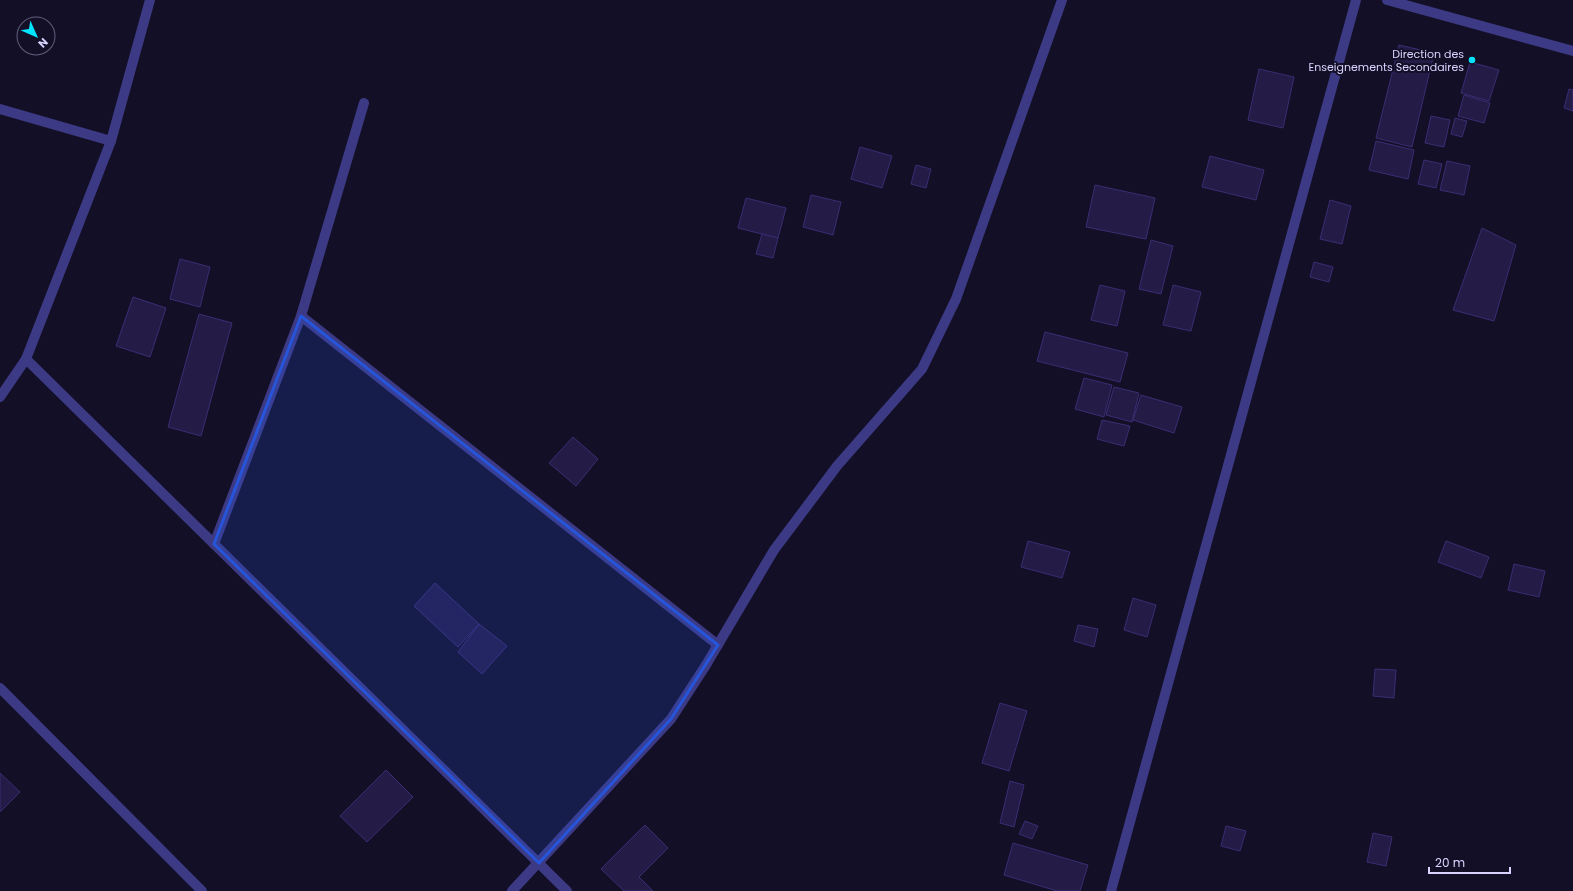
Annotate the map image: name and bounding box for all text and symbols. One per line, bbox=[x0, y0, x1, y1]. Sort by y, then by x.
north arrow bbox=[16, 16, 56, 56]
text: N bbox=[34, 34, 52, 52]
place label: Direction des Enseignements Secondaires bbox=[1309, 46, 1464, 75]
marker: Direction des Enseignements Secondaires bbox=[1467, 55, 1477, 65]
scale bar bbox=[1429, 849, 1510, 875]
text: 20 m bbox=[1435, 854, 1465, 871]

